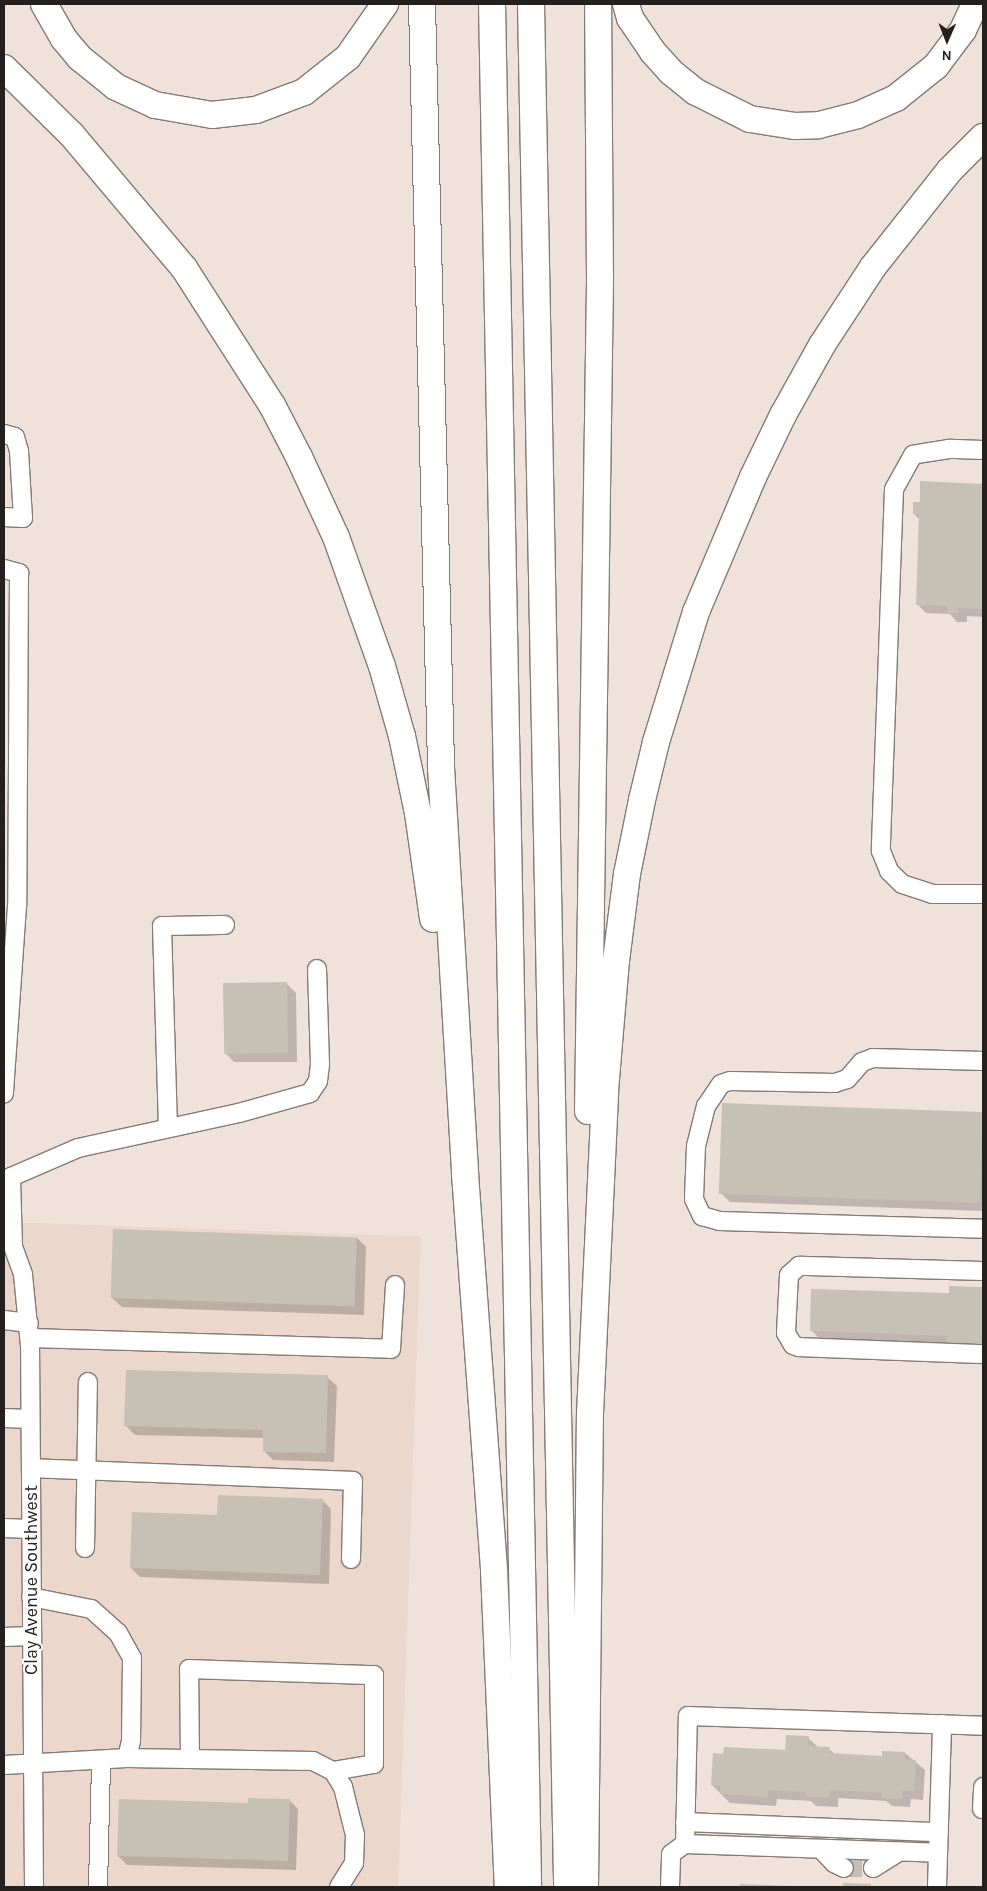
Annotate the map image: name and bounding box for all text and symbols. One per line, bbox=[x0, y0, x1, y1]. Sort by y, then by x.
north arrow bbox=[922, 15, 972, 65]
text: N bbox=[942, 47, 952, 64]
street label: Clay Avenue Southwest bbox=[20, 1485, 42, 1675]

